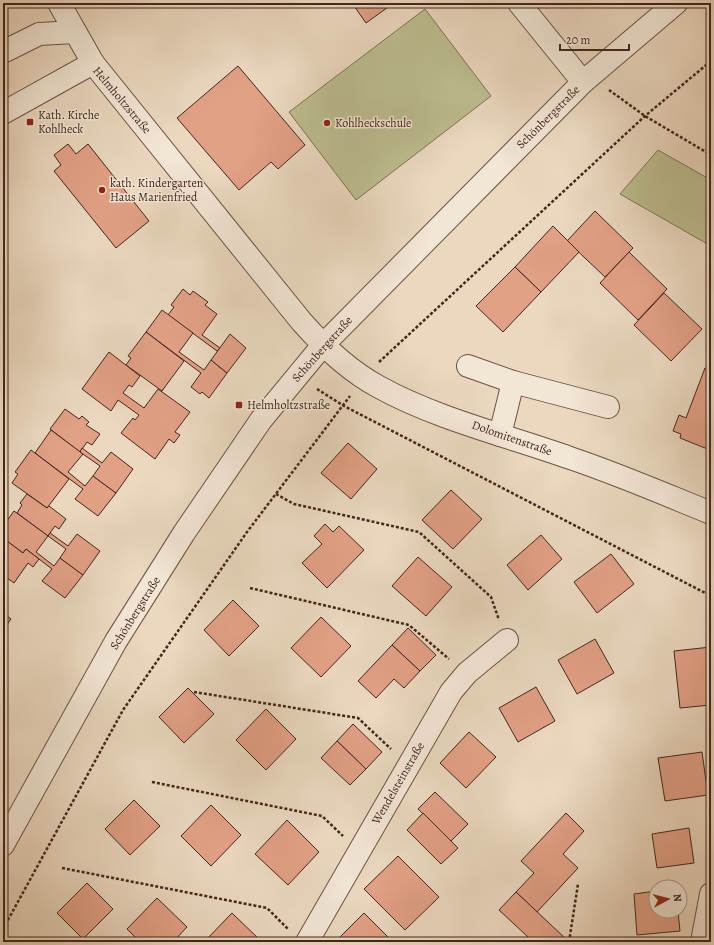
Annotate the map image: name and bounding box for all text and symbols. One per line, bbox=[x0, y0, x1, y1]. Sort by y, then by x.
scale bar bbox=[560, 26, 629, 52]
text: 20 m bbox=[566, 32, 590, 48]
street label: Helmholtzstraße bbox=[89, 63, 155, 137]
street label: Schönbergstraße bbox=[513, 82, 583, 152]
place label: Kath. Kirche Kohlheck bbox=[38, 107, 99, 137]
place label: Kohlheckschule bbox=[335, 115, 411, 131]
marker: Kath. Kirche Kohlheck bbox=[25, 117, 35, 127]
marker: Kohlheckschule bbox=[322, 118, 332, 128]
place label: kath. Kindergarten Haus Marienfried bbox=[110, 175, 204, 205]
marker: kath. Kindergarten Haus Marienfried bbox=[97, 185, 107, 195]
street label: Schönbergstraße bbox=[288, 313, 356, 385]
place label: Helmholtzstraße bbox=[247, 397, 330, 413]
marker: Helmholtzstraße bbox=[234, 400, 244, 410]
street label: Dolomitenstraße bbox=[470, 417, 554, 459]
street label: Schönbergstraße bbox=[106, 573, 164, 653]
street label: Wendelsteinstraße bbox=[367, 739, 428, 828]
north arrow bbox=[648, 879, 688, 919]
text: N bbox=[669, 893, 685, 903]

